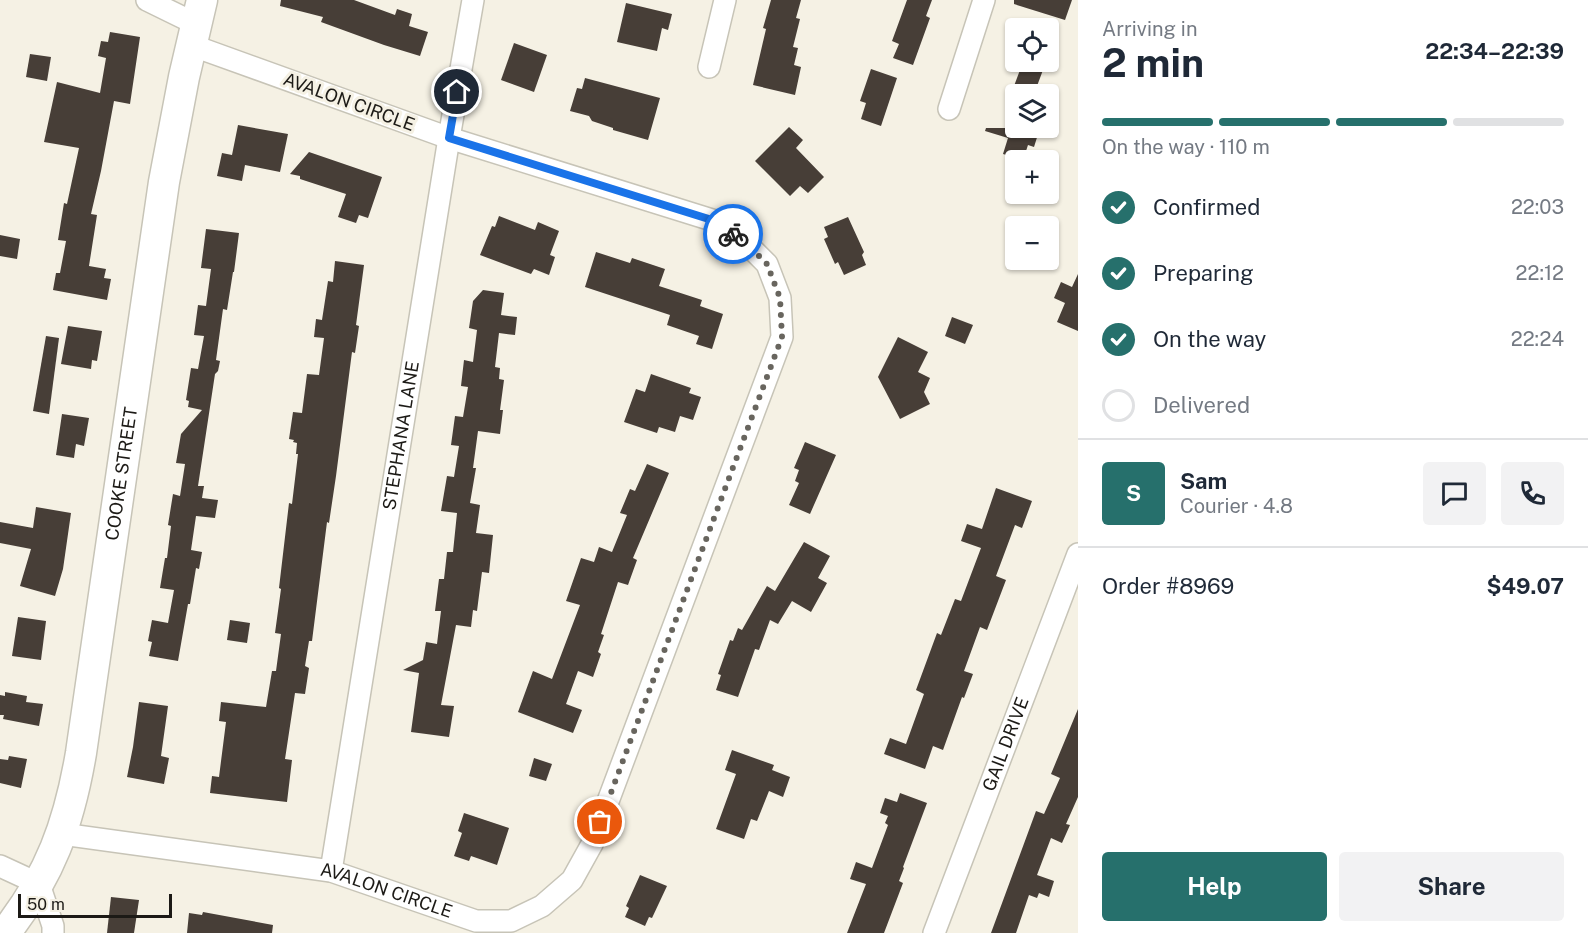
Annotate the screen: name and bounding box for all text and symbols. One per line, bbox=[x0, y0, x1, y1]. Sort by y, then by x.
text: Arriving in bbox=[1102, 17, 1197, 41]
map controls bbox=[1005, 18, 1059, 270]
button: locate bbox=[1005, 18, 1059, 72]
text: 22:34–22:39 bbox=[1425, 38, 1564, 64]
text: 2 min bbox=[1102, 40, 1204, 86]
pin bbox=[431, 66, 482, 117]
street label: AVALON CIRCLE bbox=[281, 68, 418, 135]
icon: home bbox=[440, 75, 473, 108]
button: layers bbox=[1005, 84, 1059, 138]
text: On the way · 110 m bbox=[1102, 135, 1270, 159]
button: + bbox=[1005, 150, 1059, 204]
icon: check bbox=[1102, 191, 1135, 224]
text: Confirmed bbox=[1153, 194, 1260, 220]
text: 22:03 bbox=[1511, 195, 1564, 219]
courier bbox=[703, 204, 763, 264]
button: − bbox=[1005, 216, 1059, 270]
icon: bike bbox=[717, 218, 750, 251]
icon: check bbox=[1102, 257, 1135, 290]
text: Preparing bbox=[1153, 260, 1254, 286]
text: 22:12 bbox=[1516, 261, 1564, 285]
icon: check bbox=[1102, 323, 1135, 356]
text: On the way bbox=[1153, 326, 1266, 352]
text: 22:24 bbox=[1511, 327, 1564, 351]
street label: STEPHANA LANE bbox=[378, 359, 423, 512]
text: Delivered bbox=[1153, 392, 1250, 418]
street label: COOKE STREET bbox=[101, 405, 141, 542]
button: chat bbox=[1423, 462, 1486, 525]
button: phone bbox=[1501, 462, 1564, 525]
text: Sam bbox=[1180, 468, 1227, 494]
text: S bbox=[1126, 480, 1141, 506]
text: Courier · 4.8 bbox=[1180, 494, 1293, 518]
text: Order #8969 bbox=[1102, 573, 1234, 599]
text: $49.07 bbox=[1487, 573, 1564, 599]
street label: GAIL DRIVE bbox=[978, 694, 1033, 794]
pin bbox=[574, 796, 625, 847]
icon: bag bbox=[583, 805, 616, 838]
button: Help bbox=[1102, 852, 1327, 921]
button: Share bbox=[1339, 852, 1564, 921]
street label: AVALON CIRCLE bbox=[319, 859, 455, 922]
scale bar bbox=[18, 891, 172, 918]
text: 50 m bbox=[27, 895, 65, 914]

